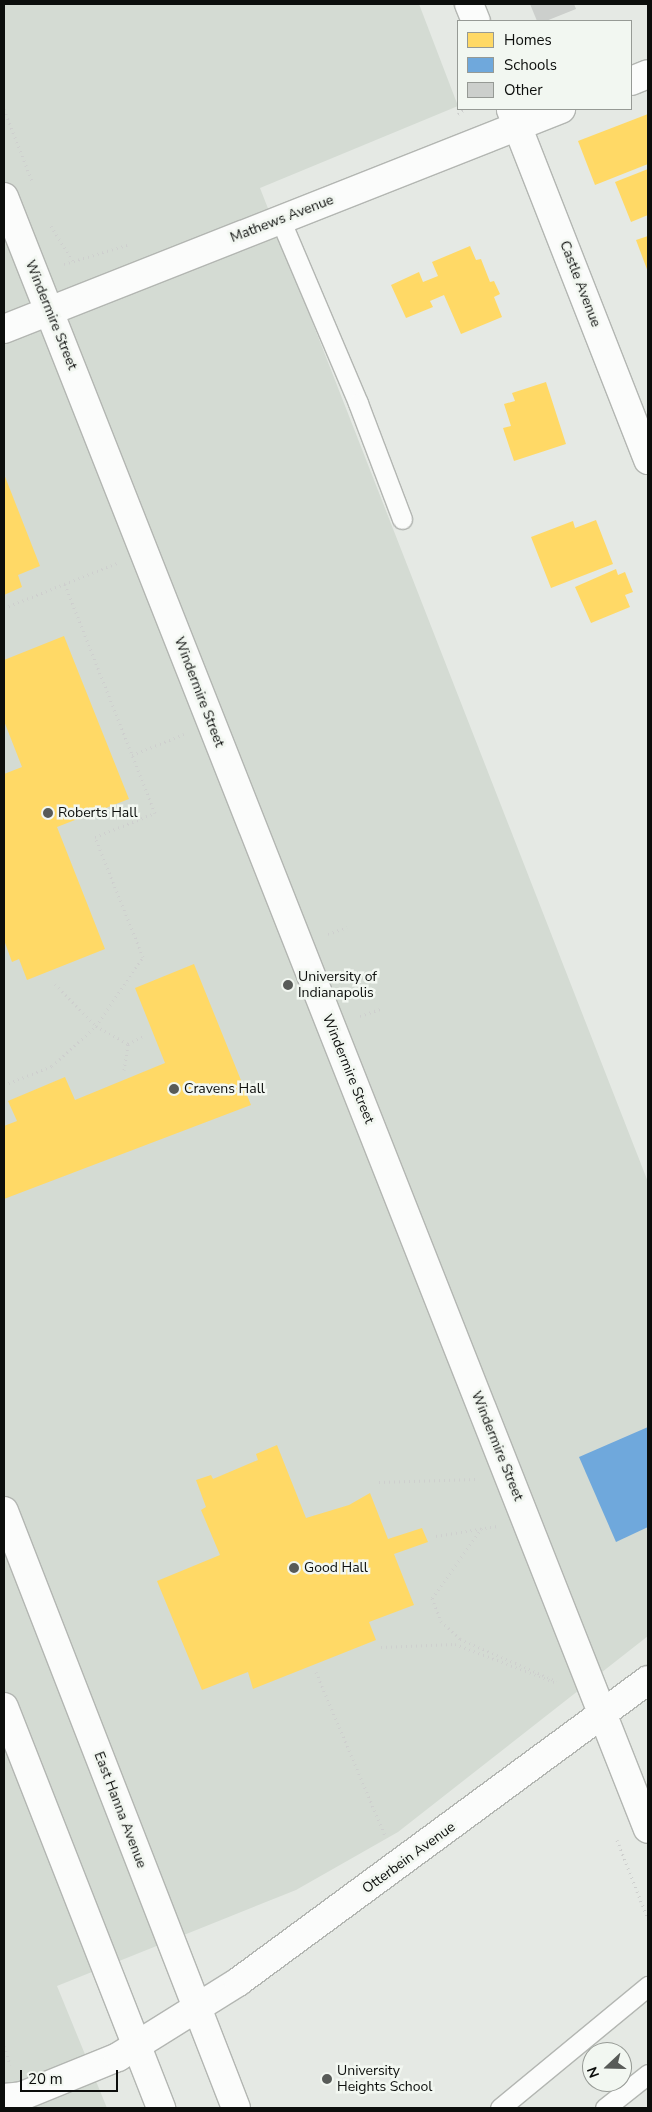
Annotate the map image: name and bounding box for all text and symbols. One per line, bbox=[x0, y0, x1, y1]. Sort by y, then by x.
legend bbox=[457, 20, 632, 110]
text: Homes bbox=[504, 30, 552, 50]
text: Schools bbox=[504, 55, 557, 75]
text: Other bbox=[504, 80, 543, 100]
street label: Mathews Avenue bbox=[228, 192, 336, 246]
street label: Castle Avenue bbox=[556, 239, 604, 329]
street label: Windermire Street bbox=[21, 258, 81, 372]
street label: Windermire Street bbox=[170, 635, 228, 749]
place label: Roberts Hall bbox=[58, 805, 138, 821]
marker: Roberts Hall bbox=[42, 807, 54, 819]
place label: University of Indianapolis bbox=[298, 969, 377, 1002]
marker: University of Indianapolis bbox=[282, 979, 294, 991]
street label: Windermire Street bbox=[318, 1012, 378, 1126]
place label: Cravens Hall bbox=[184, 1081, 265, 1097]
marker: Cravens Hall bbox=[168, 1083, 180, 1095]
street label: Windermire Street bbox=[467, 1389, 527, 1503]
place label: Good Hall bbox=[304, 1560, 368, 1576]
marker: Good Hall bbox=[288, 1562, 300, 1574]
street label: East Hanna Avenue bbox=[90, 1749, 150, 1871]
street label: Otterbein Avenue bbox=[359, 1819, 459, 1897]
north arrow bbox=[582, 2042, 632, 2092]
scale bar bbox=[22, 2060, 120, 2092]
place label: University Heights School bbox=[337, 2063, 432, 2096]
text: N bbox=[583, 2064, 604, 2081]
text: 20 m bbox=[28, 2069, 63, 2089]
marker: University Heights School bbox=[321, 2073, 333, 2085]

